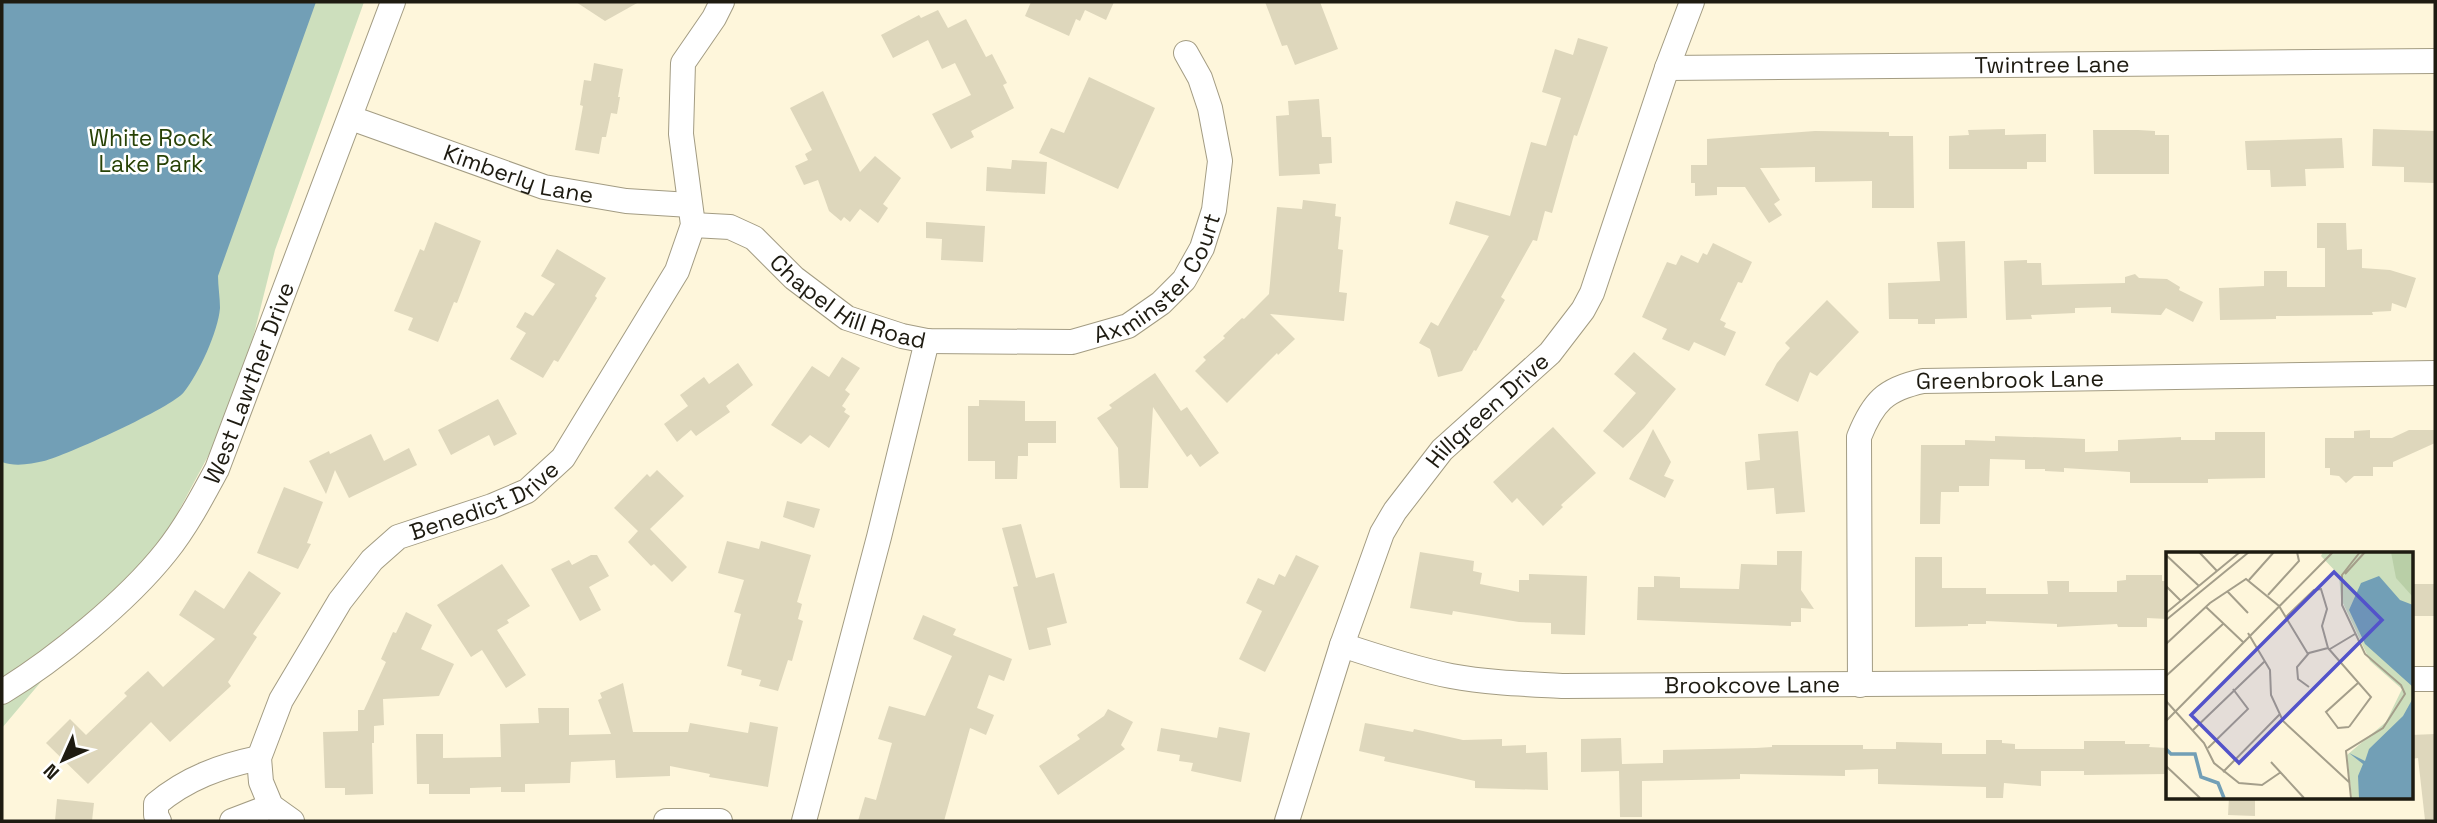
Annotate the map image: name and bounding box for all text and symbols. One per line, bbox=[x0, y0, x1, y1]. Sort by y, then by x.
street label: Twintree Lane bbox=[1974, 49, 2130, 80]
park label: White Rock Lake Park bbox=[89, 123, 213, 179]
street label: Kimberly Lane bbox=[439, 137, 596, 210]
street label: Axminster Court bbox=[1090, 210, 1227, 350]
street label: Chapel Hill Road bbox=[763, 247, 928, 355]
street label: West Lawther Drive bbox=[197, 278, 301, 489]
street label: Hillgreen Drive bbox=[1419, 346, 1555, 474]
street label: Greenbrook Lane bbox=[1916, 363, 2104, 396]
street label: Benedict Drive bbox=[406, 454, 565, 547]
inset map bbox=[2166, 552, 2412, 798]
street label: Brookcove Lane bbox=[1664, 669, 1840, 700]
north arrow bbox=[28, 725, 98, 795]
text: N bbox=[38, 758, 65, 785]

